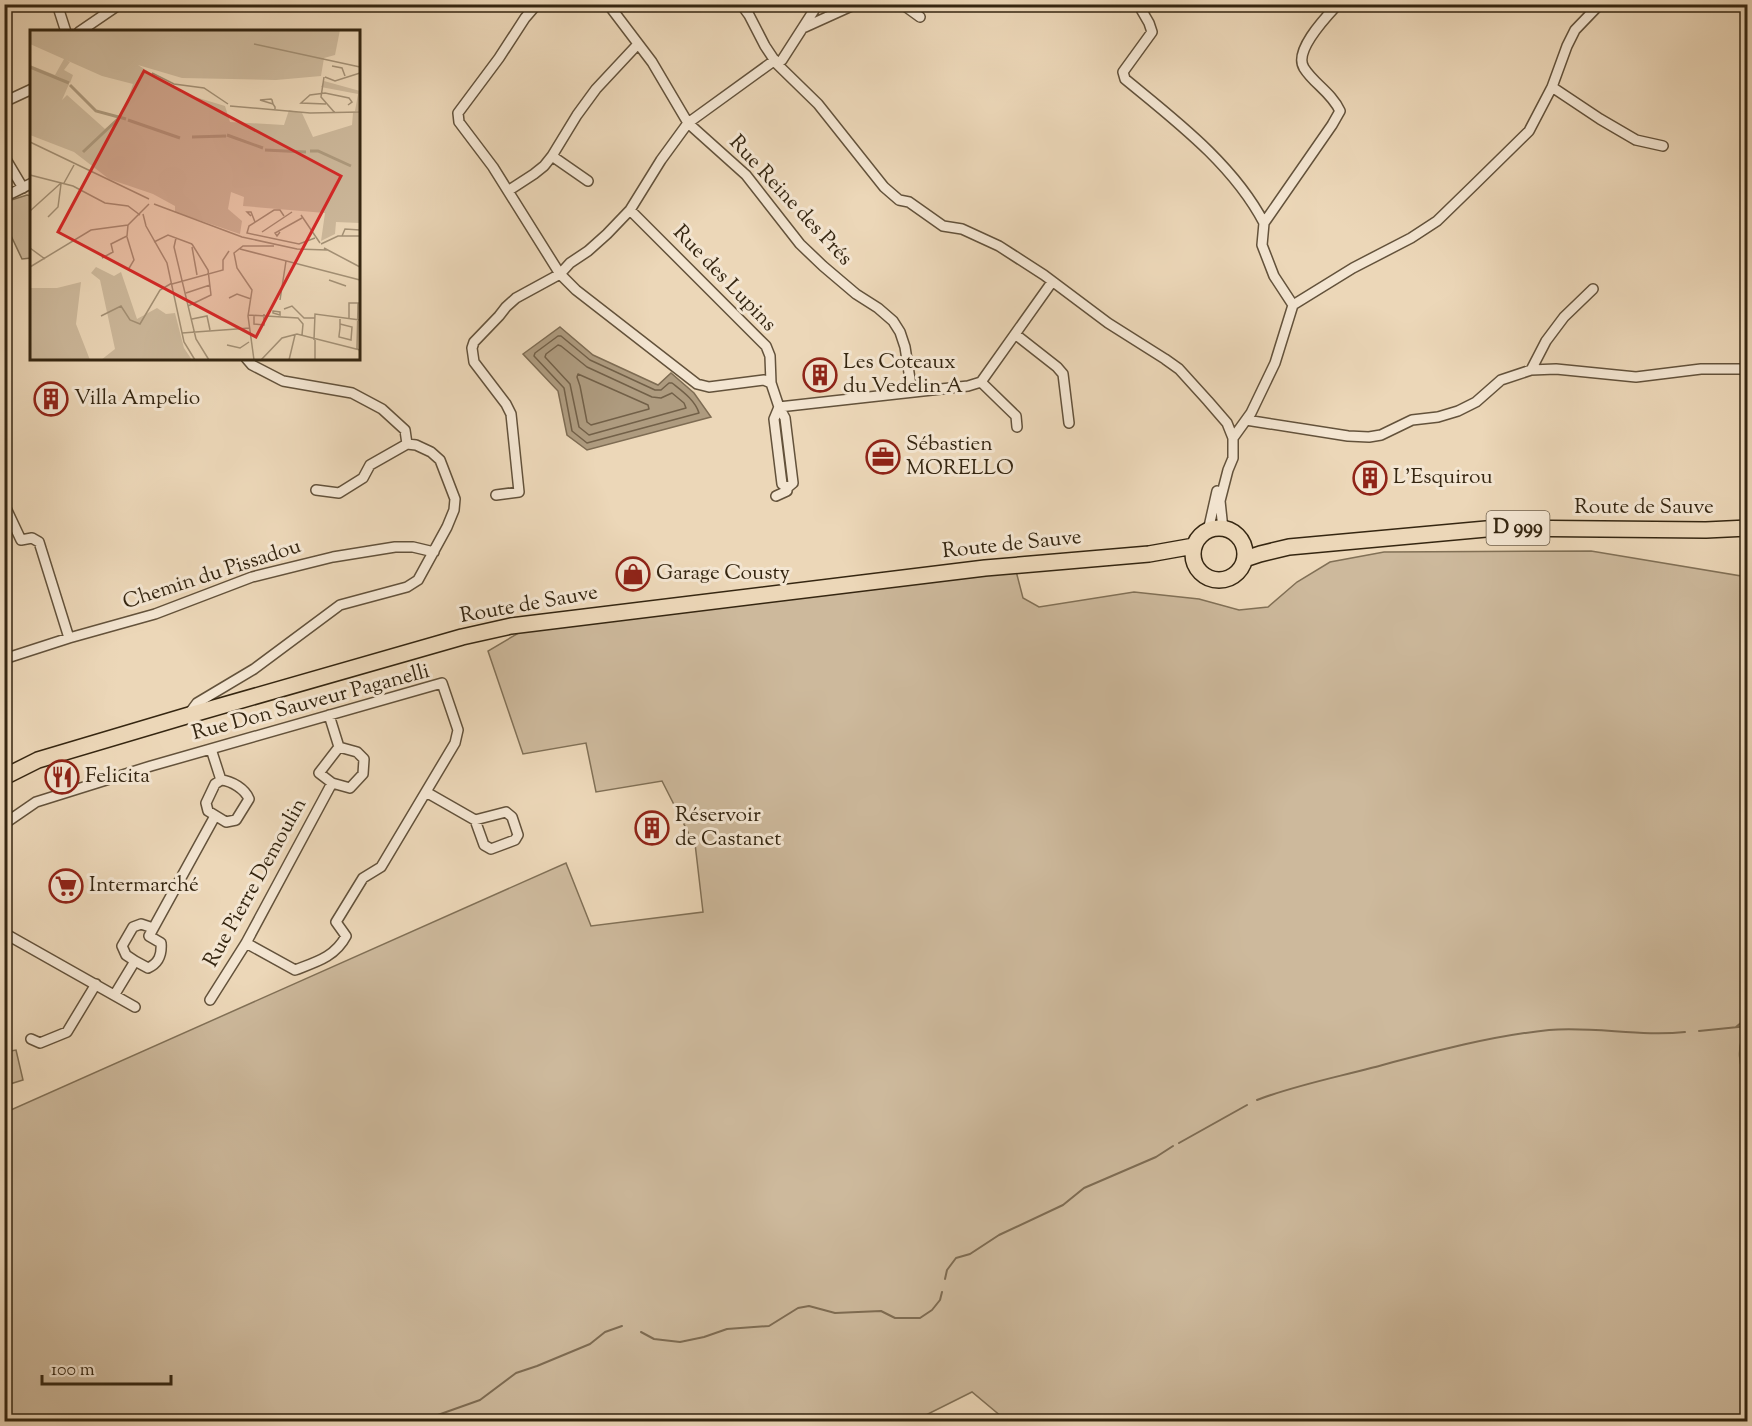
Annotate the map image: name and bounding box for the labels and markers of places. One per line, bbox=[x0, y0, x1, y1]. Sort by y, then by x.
place label: Les Coteaux du Vedelin A bbox=[843, 348, 963, 402]
building icon: Les Coteaux du Vedelin A bbox=[802, 357, 838, 393]
building icon: Villa Ampelio bbox=[33, 381, 69, 417]
place label: Villa Ampelio bbox=[74, 384, 200, 414]
place label: Sébastien MORELLO bbox=[906, 430, 1014, 484]
office icon: Sébastien MORELLO bbox=[865, 439, 901, 475]
building icon: L'Esquirou bbox=[1352, 460, 1388, 496]
place label: L'Esquirou bbox=[1393, 463, 1492, 493]
shop icon: Garage Cousty bbox=[615, 556, 651, 592]
place label: Garage Cousty bbox=[656, 559, 791, 589]
restaurant icon: Felicita bbox=[44, 759, 80, 795]
place label: Felicita bbox=[85, 762, 150, 792]
place label: Réservoir de Castanet bbox=[675, 801, 781, 855]
building icon: Réservoir de Castanet bbox=[634, 810, 670, 846]
supermarket icon: Intermarché bbox=[48, 868, 84, 904]
place label: Intermarché bbox=[89, 871, 199, 901]

